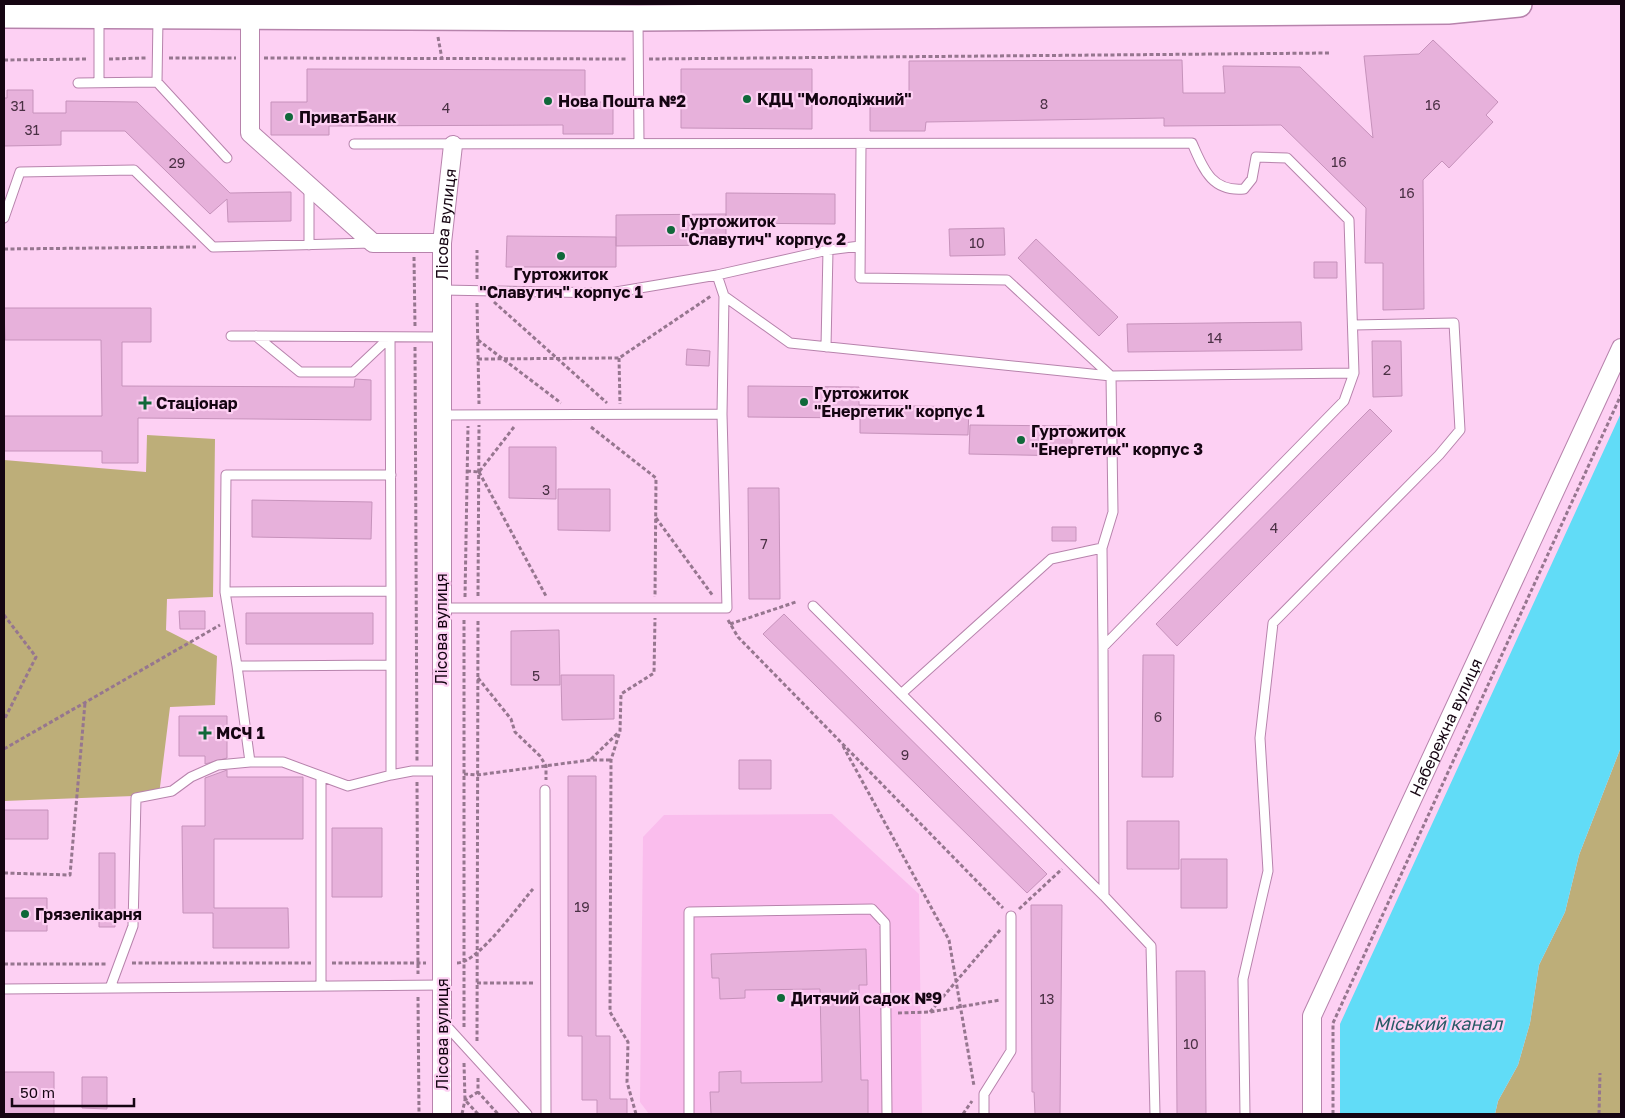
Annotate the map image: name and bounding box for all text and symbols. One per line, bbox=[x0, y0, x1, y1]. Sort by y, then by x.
place label: КДЦ "Молодіжний" bbox=[757, 89, 912, 109]
place label: Нова Пошта №2 bbox=[558, 91, 686, 111]
marker: КДЦ "Молодіжний" bbox=[741, 93, 753, 105]
marker: Нова Пошта №2 bbox=[542, 95, 554, 107]
house number: 8 bbox=[1040, 95, 1048, 112]
house number: 16 bbox=[1425, 96, 1441, 113]
house number: 31 bbox=[11, 97, 26, 114]
house number: 4 bbox=[442, 99, 450, 116]
place label: ПриватБанк bbox=[299, 107, 397, 127]
marker: ПриватБанк bbox=[283, 111, 295, 123]
house number: 31 bbox=[25, 121, 40, 138]
house number: 16 bbox=[1331, 153, 1347, 170]
house number: 29 bbox=[169, 154, 185, 171]
street label: Лісова вулиця bbox=[432, 167, 460, 280]
house number: 16 bbox=[1399, 184, 1415, 201]
place label: Гуртожиток "Славутич" корпус 2 bbox=[681, 211, 846, 249]
marker: Гуртожиток "Славутич" корпус 2 bbox=[665, 224, 677, 236]
house number: 10 bbox=[969, 234, 985, 251]
marker: Гуртожиток "Славутич" корпус 1 bbox=[555, 250, 567, 262]
place label: Гуртожиток "Славутич" корпус 1 bbox=[479, 264, 643, 302]
house number: 14 bbox=[1207, 329, 1223, 346]
house number: 2 bbox=[1383, 361, 1391, 378]
place label: Гуртожиток "Енергетик" корпус 1 bbox=[814, 383, 985, 421]
place label: Стаціонар bbox=[156, 393, 238, 413]
marker: Стаціонар bbox=[138, 396, 152, 410]
marker: Гуртожиток "Енергетик" корпус 1 bbox=[798, 396, 810, 408]
place label: Гуртожиток "Енергетик" корпус 3 bbox=[1031, 421, 1203, 459]
marker: Гуртожиток "Енергетик" корпус 3 bbox=[1015, 434, 1027, 446]
house number: 3 bbox=[542, 481, 550, 498]
house number: 4 bbox=[1270, 519, 1278, 536]
house number: 7 bbox=[760, 535, 768, 552]
street label: Лісова вулиця bbox=[431, 573, 451, 685]
street label: Набережна вулиця bbox=[1405, 655, 1486, 800]
house number: 5 bbox=[532, 667, 540, 684]
house number: 6 bbox=[1154, 708, 1162, 725]
place label: МСЧ 1 bbox=[216, 723, 265, 743]
marker: МСЧ 1 bbox=[198, 726, 212, 740]
house number: 9 bbox=[901, 746, 909, 763]
house number: 19 bbox=[574, 898, 590, 915]
place label: Грязелікарня bbox=[35, 904, 142, 924]
marker: Грязелікарня bbox=[19, 908, 31, 920]
street label: Лісова вулиця bbox=[432, 978, 452, 1090]
place label: Дитячий садок №9 bbox=[791, 988, 942, 1008]
house number: 13 bbox=[1040, 990, 1054, 1007]
marker: Дитячий садок №9 bbox=[775, 992, 787, 1004]
water label: Міський канал bbox=[1374, 1012, 1504, 1034]
house number: 10 bbox=[1183, 1035, 1199, 1052]
scale bar bbox=[12, 1076, 135, 1108]
text: 50 m bbox=[20, 1083, 55, 1101]

